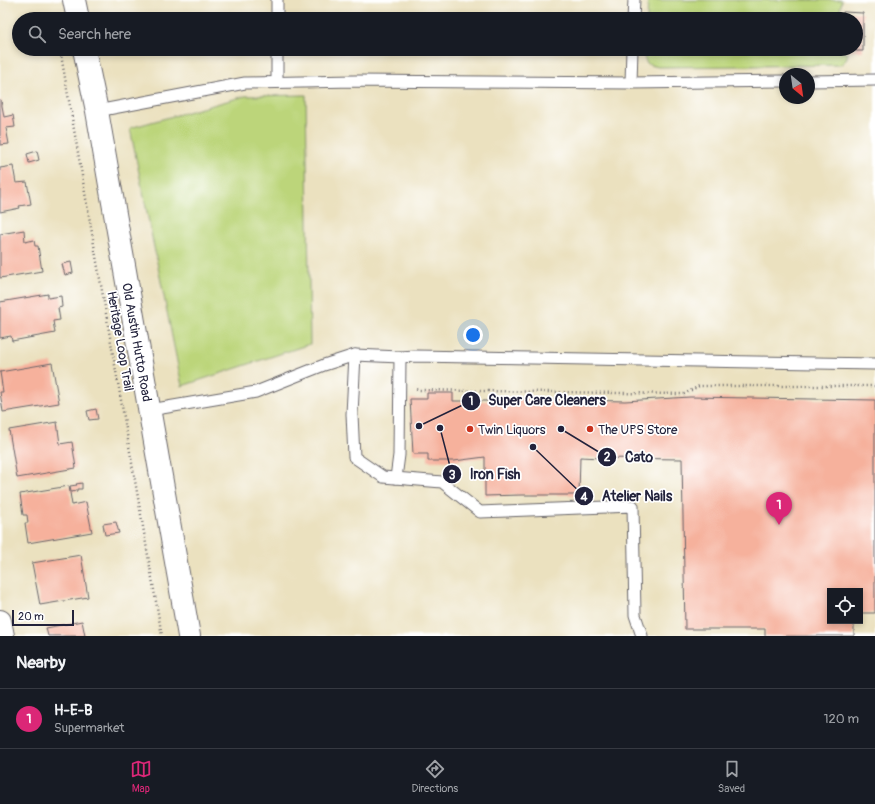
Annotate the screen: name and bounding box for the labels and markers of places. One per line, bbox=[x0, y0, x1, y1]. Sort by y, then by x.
callout: Super Care Cleaners bbox=[461, 388, 614, 414]
place label: Twin Liquors bbox=[478, 422, 546, 438]
place label: The UPS Store bbox=[598, 422, 678, 438]
marker: Twin Liquors bbox=[465, 424, 475, 434]
marker: The UPS Store bbox=[585, 424, 595, 434]
callout: Cato bbox=[597, 444, 661, 470]
callout: Iron Fish bbox=[442, 461, 528, 487]
callout: Atelier Nails bbox=[574, 483, 681, 509]
pin: 1 bbox=[766, 492, 792, 525]

